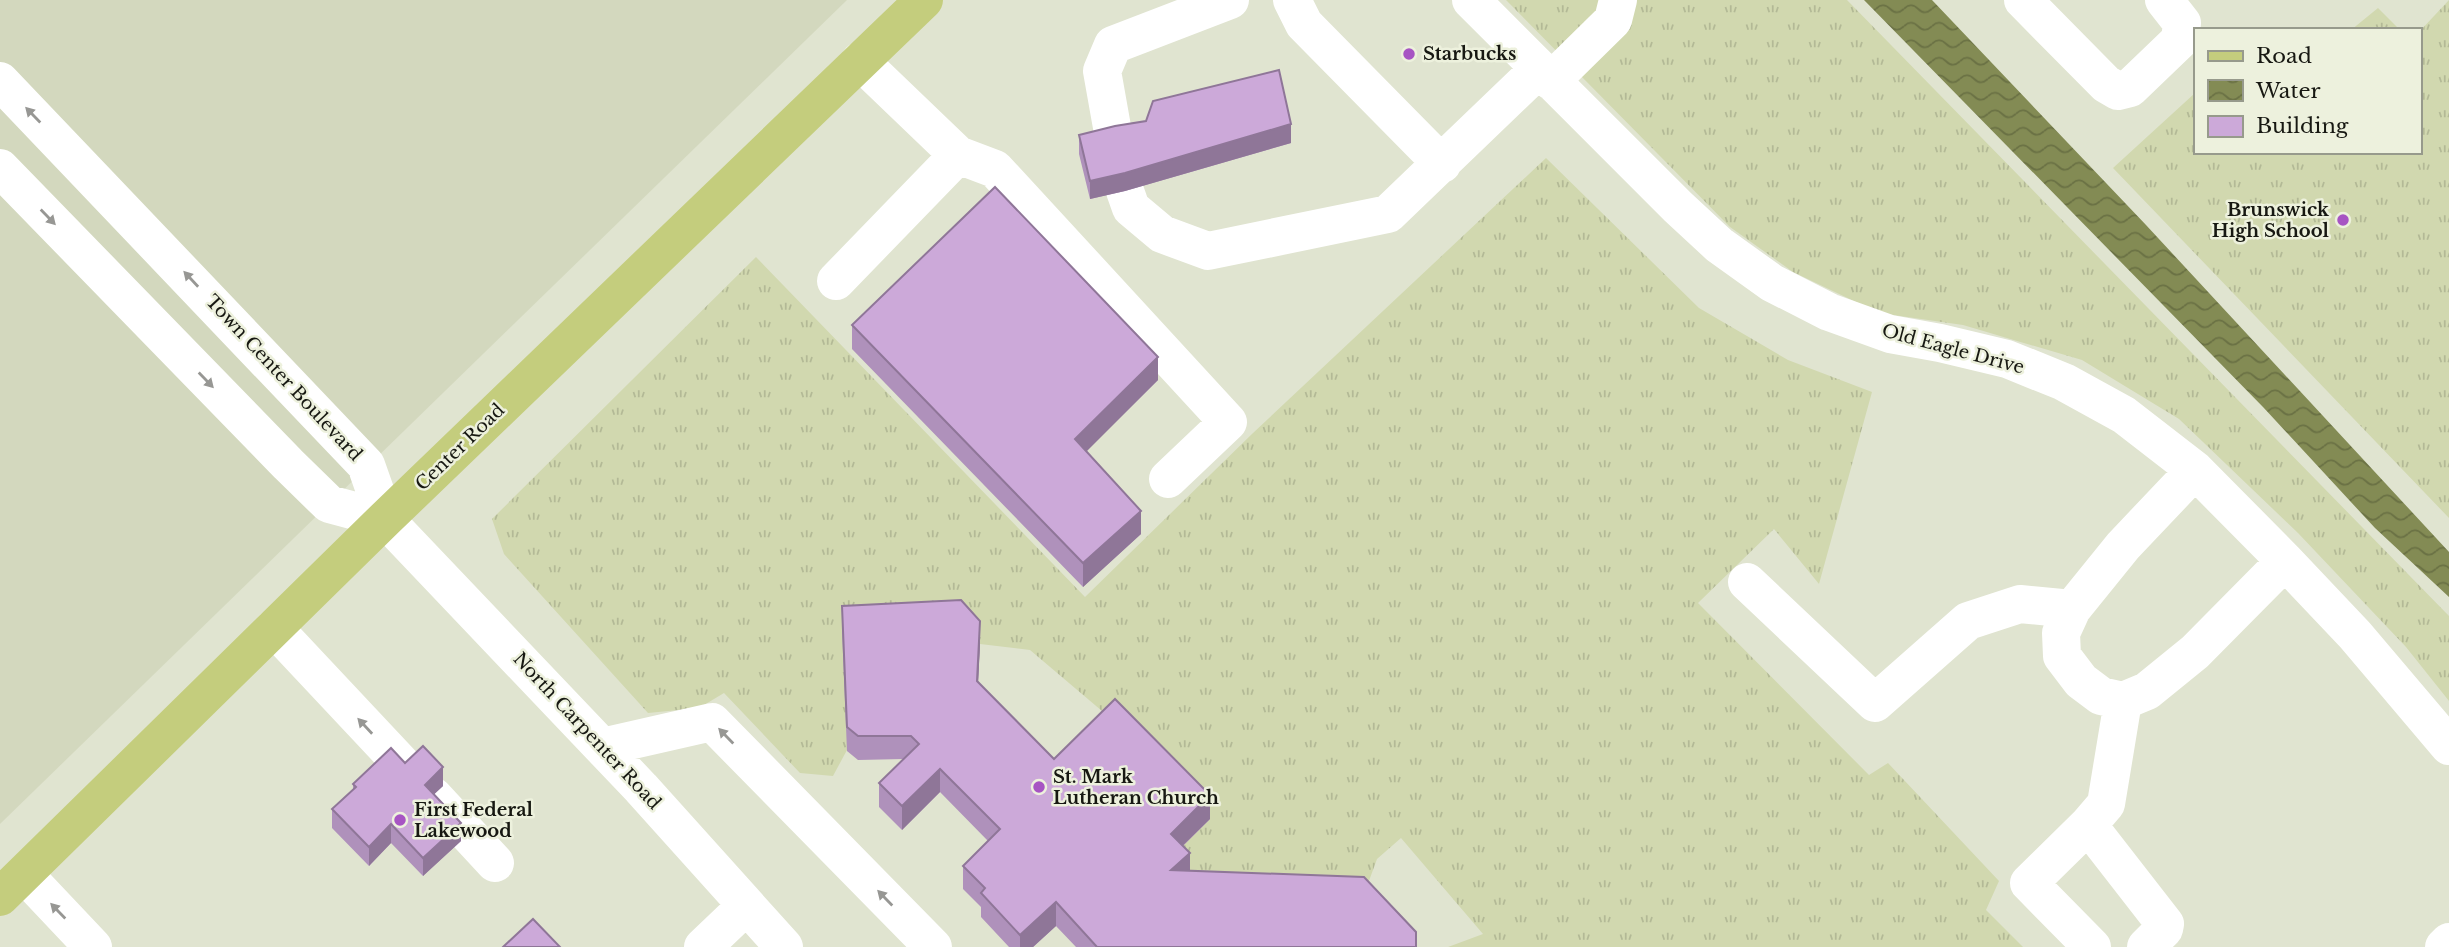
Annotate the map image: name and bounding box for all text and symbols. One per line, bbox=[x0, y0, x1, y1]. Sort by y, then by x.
legend bbox=[2194, 28, 2421, 154]
place label: Starbucks bbox=[1423, 43, 1516, 65]
text: Road bbox=[2256, 43, 2312, 69]
marker: Starbucks bbox=[1401, 46, 1417, 62]
text: Water bbox=[2255, 78, 2320, 104]
one-way arrow bbox=[25, 107, 41, 124]
text: Building bbox=[2256, 113, 2349, 139]
place label: Brunswick High School bbox=[2212, 199, 2330, 242]
one-way arrow bbox=[39, 208, 55, 225]
marker: Brunswick High School bbox=[2335, 212, 2351, 228]
one-way arrow bbox=[183, 271, 199, 288]
street label: Town Center Boulevard bbox=[201, 290, 367, 466]
street label: Old Eagle Drive bbox=[1879, 319, 2027, 379]
one-way arrow bbox=[198, 371, 214, 388]
street label: Center Road bbox=[411, 399, 509, 495]
street label: North Carpenter Road bbox=[508, 648, 666, 814]
one-way arrow bbox=[358, 718, 374, 735]
one-way arrow bbox=[719, 728, 735, 745]
place label: St. Mark Lutheran Church bbox=[1053, 766, 1219, 809]
marker: St. Mark Lutheran Church bbox=[1031, 779, 1047, 795]
place label: First Federal Lakewood bbox=[414, 799, 533, 842]
marker: First Federal Lakewood bbox=[392, 812, 408, 828]
one-way arrow bbox=[877, 890, 894, 907]
one-way arrow bbox=[51, 903, 67, 920]

